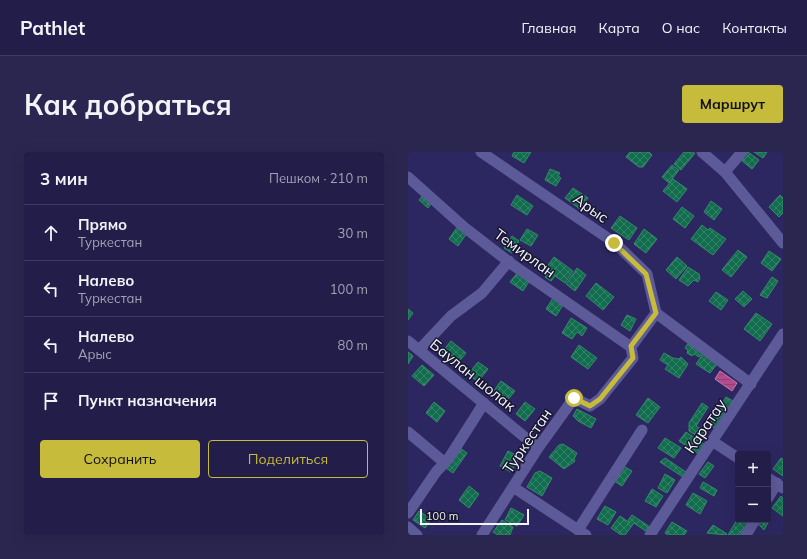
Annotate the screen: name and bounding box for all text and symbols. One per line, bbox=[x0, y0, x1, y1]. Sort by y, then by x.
text: Pathlet bbox=[20, 16, 85, 40]
text: Главная bbox=[522, 19, 577, 37]
text: Карта bbox=[599, 19, 640, 37]
text: О нас bbox=[662, 19, 700, 37]
text: Контакты bbox=[722, 19, 787, 37]
button: Маршрут bbox=[682, 85, 783, 123]
text: Как добраться bbox=[24, 87, 232, 122]
text: 3 мин bbox=[40, 168, 88, 189]
text: Пешком · 210 m bbox=[269, 170, 368, 186]
street label: Арыс bbox=[570, 189, 612, 227]
text: Прямо bbox=[78, 215, 127, 234]
icon: ahead bbox=[40, 222, 62, 244]
street label: Темирлан bbox=[491, 224, 559, 282]
text: 30 m bbox=[338, 225, 368, 241]
text: Туркестан bbox=[78, 234, 142, 250]
route end bbox=[605, 234, 623, 252]
text: Налево bbox=[78, 271, 134, 290]
icon: left bbox=[40, 278, 62, 300]
text: 100 m bbox=[330, 281, 368, 297]
text: Туркестан bbox=[78, 290, 142, 306]
text: Налево bbox=[78, 327, 134, 346]
icon: left bbox=[40, 334, 62, 356]
street label: Баулан шолак bbox=[426, 335, 520, 416]
text: 80 m bbox=[338, 337, 368, 353]
text: Арыс bbox=[78, 346, 112, 362]
route start bbox=[565, 389, 583, 407]
icon: arrive bbox=[40, 390, 62, 412]
text: Пункт назначения bbox=[78, 391, 217, 410]
street label: Каратау bbox=[680, 395, 730, 457]
street label: Туркестан bbox=[498, 405, 556, 477]
button: Сохранить bbox=[40, 440, 200, 478]
button: Поделиться bbox=[208, 440, 368, 478]
map controls bbox=[735, 451, 771, 523]
button: + bbox=[735, 451, 771, 487]
button: − bbox=[735, 487, 771, 523]
scale bar bbox=[420, 507, 529, 526]
text: 100 m bbox=[426, 509, 458, 523]

